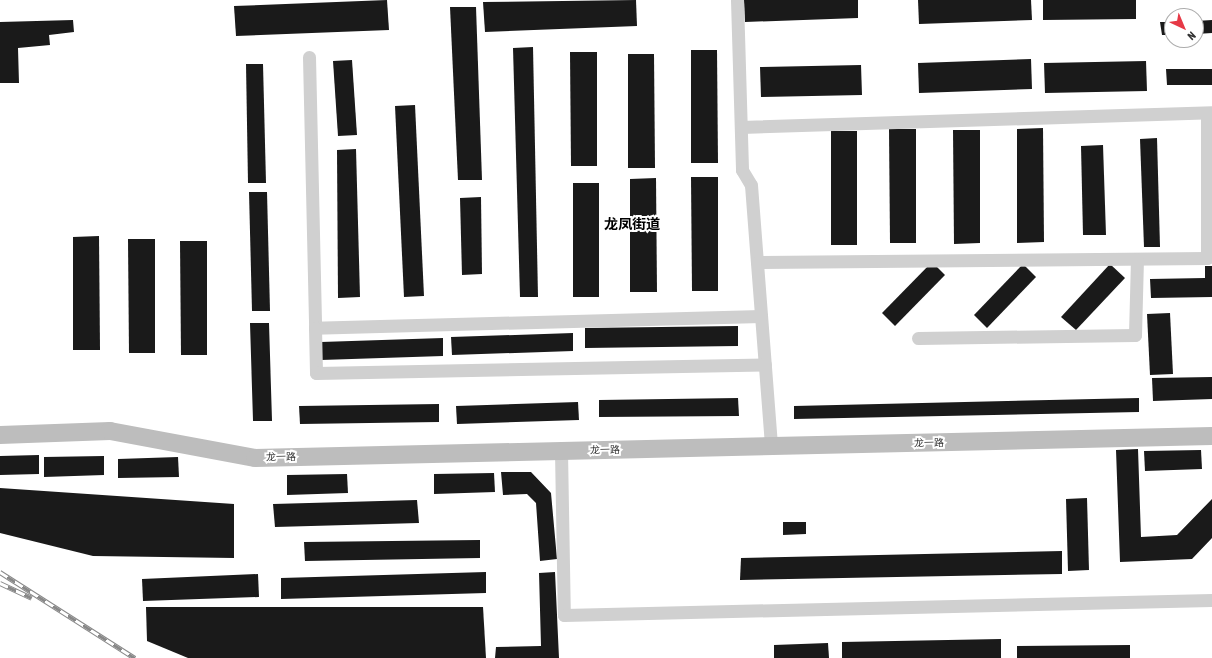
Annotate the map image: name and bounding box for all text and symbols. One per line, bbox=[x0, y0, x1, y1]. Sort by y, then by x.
north arrow bbox=[1164, 8, 1204, 48]
text: N bbox=[1185, 29, 1198, 42]
district label: 龙凤街道 bbox=[604, 216, 660, 232]
street label: 龙一路 bbox=[914, 437, 944, 449]
street label: 龙一路 bbox=[590, 444, 620, 456]
street label: 龙一路 bbox=[266, 451, 296, 463]

